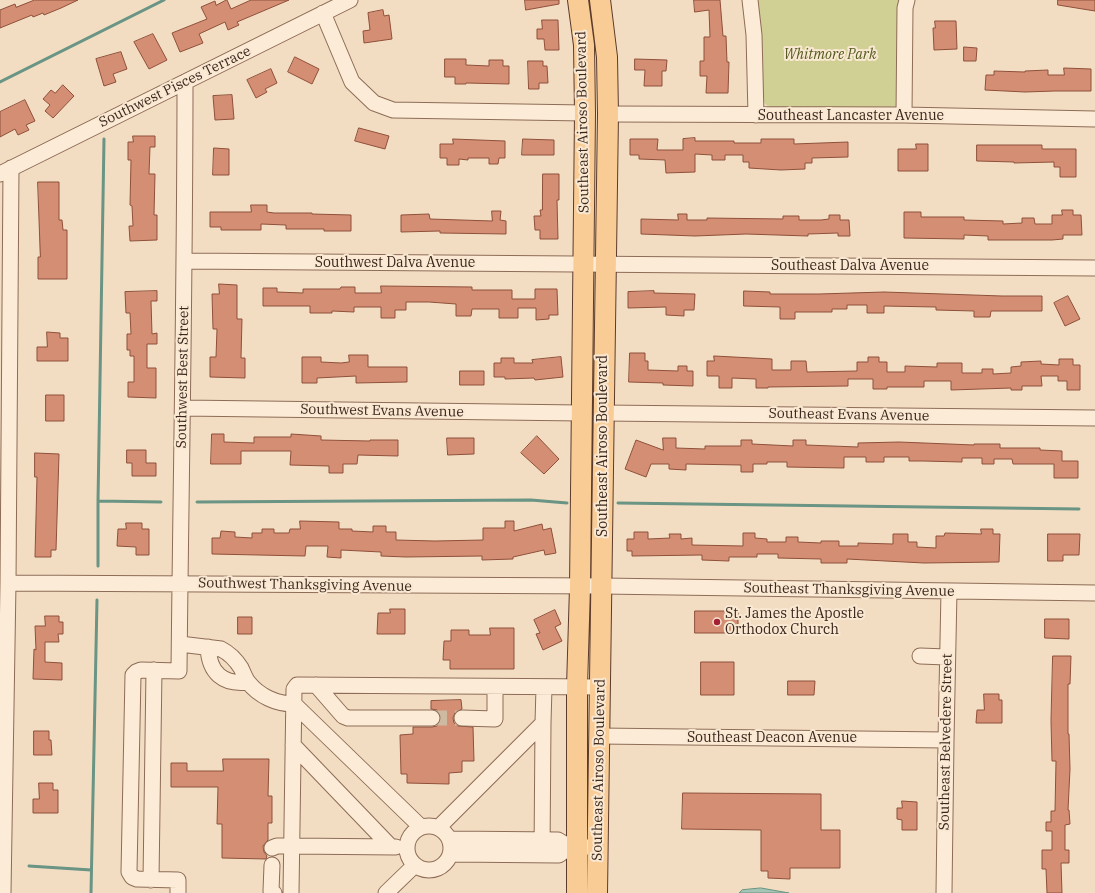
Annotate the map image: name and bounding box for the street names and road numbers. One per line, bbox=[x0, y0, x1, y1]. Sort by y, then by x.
street label: Southeast Airoso Boulevard bbox=[573, 31, 593, 213]
street label: Southwest Pisces Terrace bbox=[96, 43, 254, 131]
street label: Southeast Lancaster Avenue bbox=[758, 108, 944, 124]
street label: Southwest Dalva Avenue bbox=[315, 255, 475, 271]
street label: Southeast Dalva Avenue bbox=[771, 258, 929, 274]
street label: Southwest Best Street bbox=[173, 306, 193, 448]
street label: Southeast Airoso Boulevard bbox=[595, 355, 611, 537]
street label: Southwest Evans Avenue bbox=[300, 401, 464, 421]
street label: Southeast Evans Avenue bbox=[768, 405, 930, 425]
street label: Southwest Thanksgiving Avenue bbox=[198, 575, 412, 595]
street label: Southeast Thanksgiving Avenue bbox=[743, 580, 955, 600]
street label: Southeast Belvedere Street bbox=[936, 653, 956, 831]
street label: Southeast Airoso Boulevard bbox=[589, 679, 609, 861]
street label: Southeast Deacon Avenue bbox=[687, 730, 857, 746]

